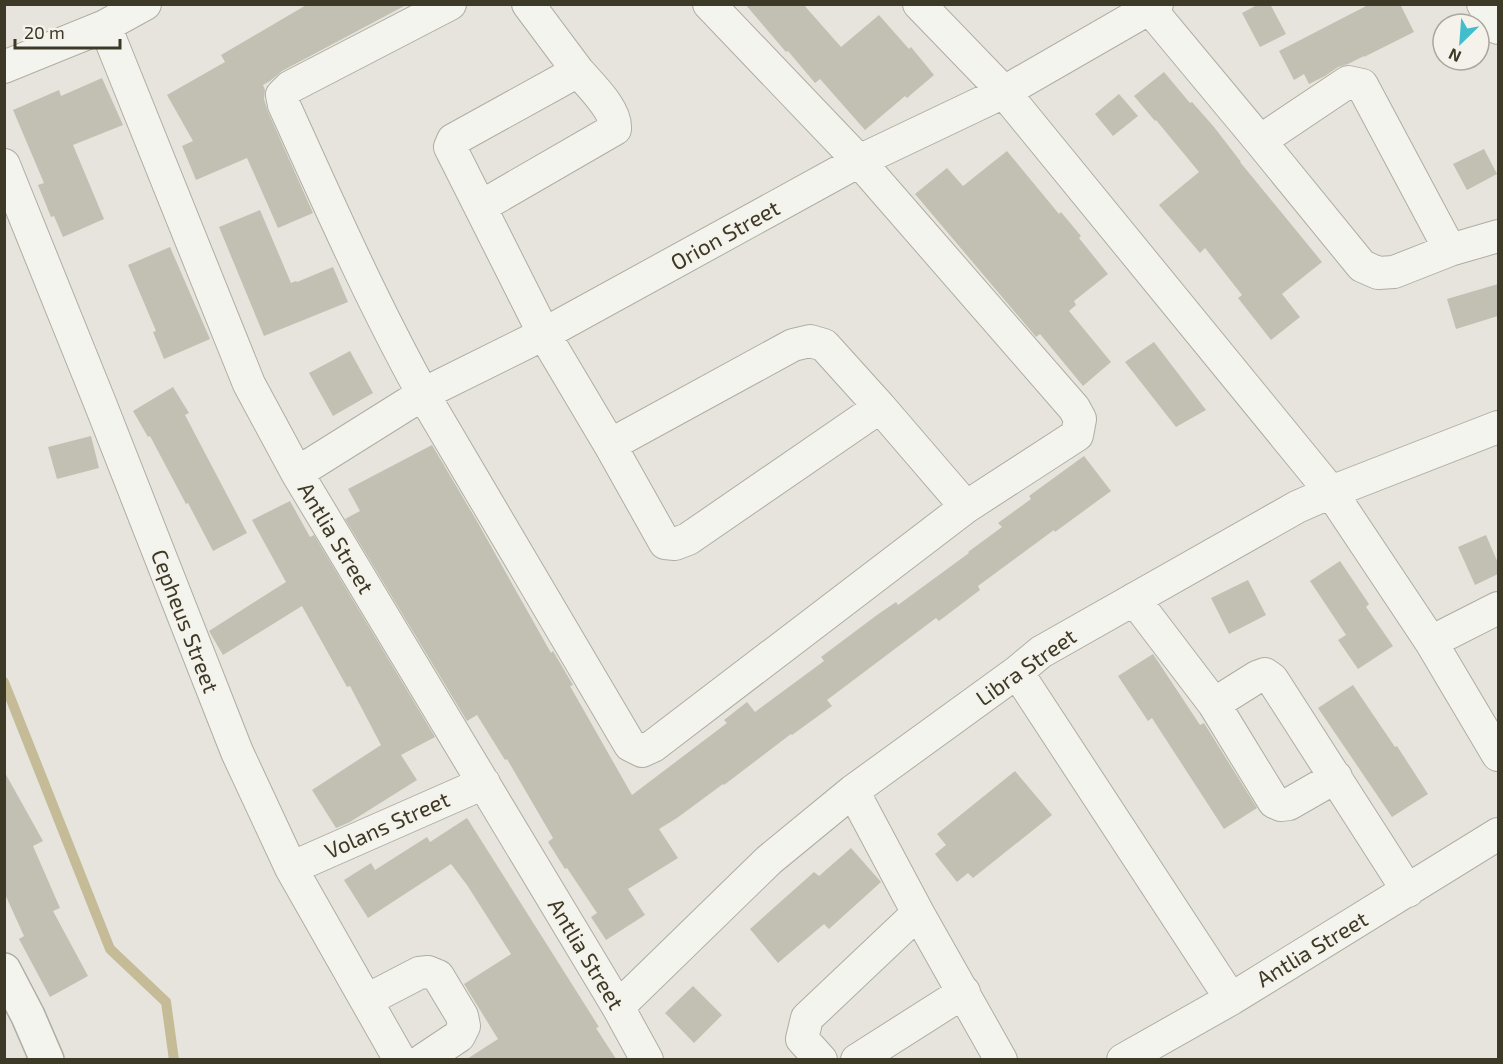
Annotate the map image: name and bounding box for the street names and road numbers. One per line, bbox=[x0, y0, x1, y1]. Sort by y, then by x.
street label: Orion Street bbox=[666, 194, 783, 275]
street label: Antlia Street bbox=[294, 477, 380, 598]
street label: Cepheus Street bbox=[147, 545, 225, 696]
street label: Libra Street bbox=[970, 622, 1080, 710]
street label: Volans Street bbox=[320, 785, 453, 863]
street label: Antlia Street bbox=[544, 893, 630, 1014]
street label: Antlia Street bbox=[1251, 905, 1372, 991]

